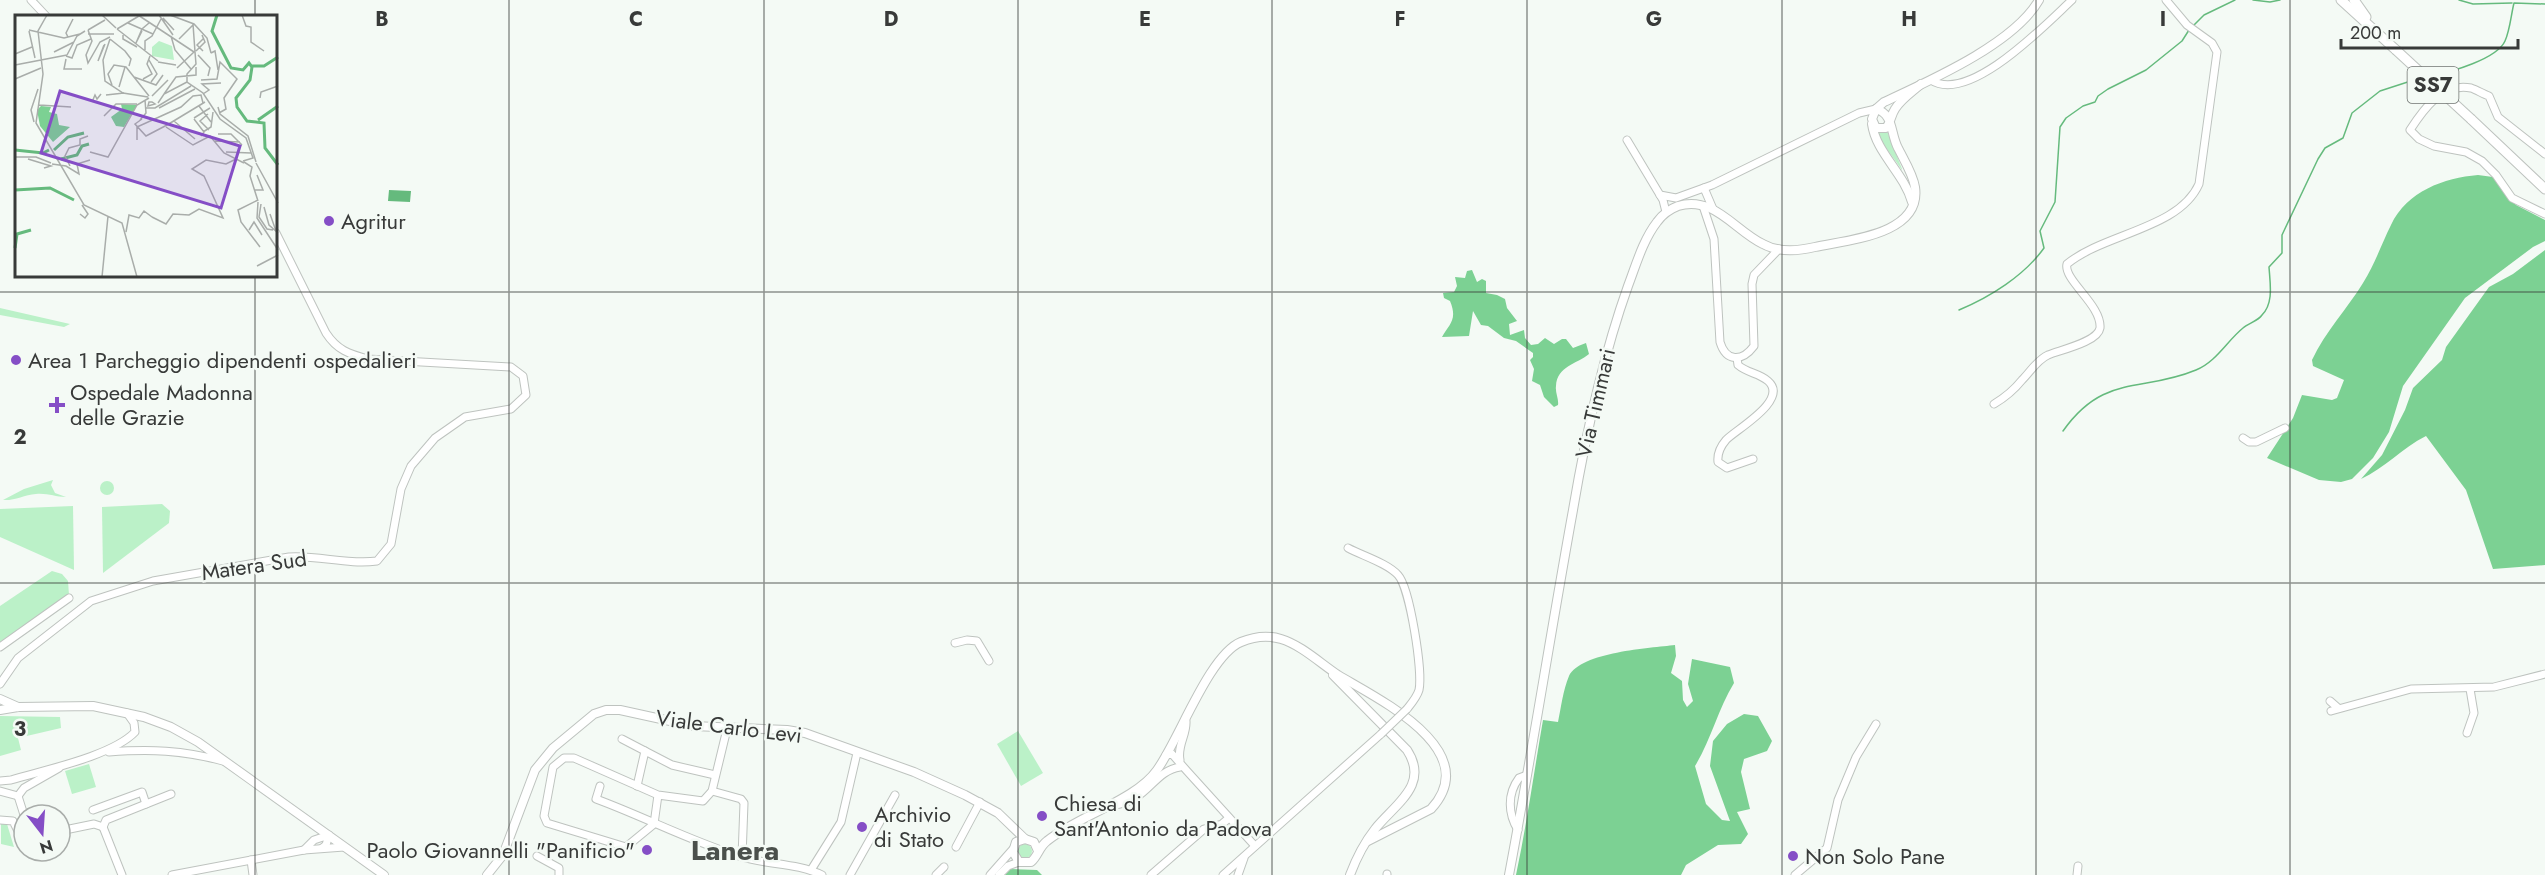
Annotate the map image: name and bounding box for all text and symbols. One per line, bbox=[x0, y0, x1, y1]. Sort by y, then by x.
text: B bbox=[375, 5, 389, 34]
text: C bbox=[629, 5, 643, 34]
text: D bbox=[884, 5, 898, 34]
text: E bbox=[1139, 5, 1151, 34]
text: F bbox=[1394, 5, 1406, 34]
text: G bbox=[1646, 5, 1662, 34]
text: H bbox=[1901, 5, 1917, 34]
text: I bbox=[2160, 5, 2166, 34]
scale bar bbox=[2341, 12, 2518, 50]
inset map bbox=[15, 15, 278, 278]
text: 200 m bbox=[2350, 20, 2401, 46]
road number: SS7 bbox=[2408, 67, 2458, 103]
place label: Agritur bbox=[341, 205, 406, 237]
marker: Agritur bbox=[322, 214, 336, 228]
place label: Area 1 Parcheggio dipendenti ospedalieri bbox=[28, 344, 417, 376]
street label: Via Timmari bbox=[1567, 345, 1623, 461]
marker: Area 1 Parcheggio dipendenti ospedalieri bbox=[9, 353, 23, 367]
place label: Ospedale Madonna delle Grazie bbox=[70, 376, 253, 433]
marker: Ospedale Madonna delle Grazie bbox=[48, 396, 66, 414]
text: 2 bbox=[13, 423, 27, 452]
street label: Matera Sud bbox=[199, 542, 309, 588]
street label: Viale Carlo Levi bbox=[654, 701, 804, 751]
text: 3 bbox=[14, 715, 26, 744]
place label: Chiesa di Sant'Antonio da Padova bbox=[1054, 787, 1272, 844]
place label: Archivio di Stato bbox=[874, 798, 951, 855]
north arrow bbox=[12, 803, 72, 863]
marker: Chiesa di Sant'Antonio da Padova bbox=[1035, 809, 1049, 823]
marker: Archivio di Stato bbox=[855, 820, 869, 834]
district label: Lanera bbox=[691, 830, 779, 871]
text: N bbox=[37, 834, 56, 860]
place label: Paolo Giovannelli "Panificio" bbox=[366, 834, 635, 866]
place label: Non Solo Pane bbox=[1805, 840, 1945, 872]
marker: Paolo Giovannelli "Panificio" bbox=[640, 843, 654, 857]
marker: Non Solo Pane bbox=[1786, 849, 1800, 863]

